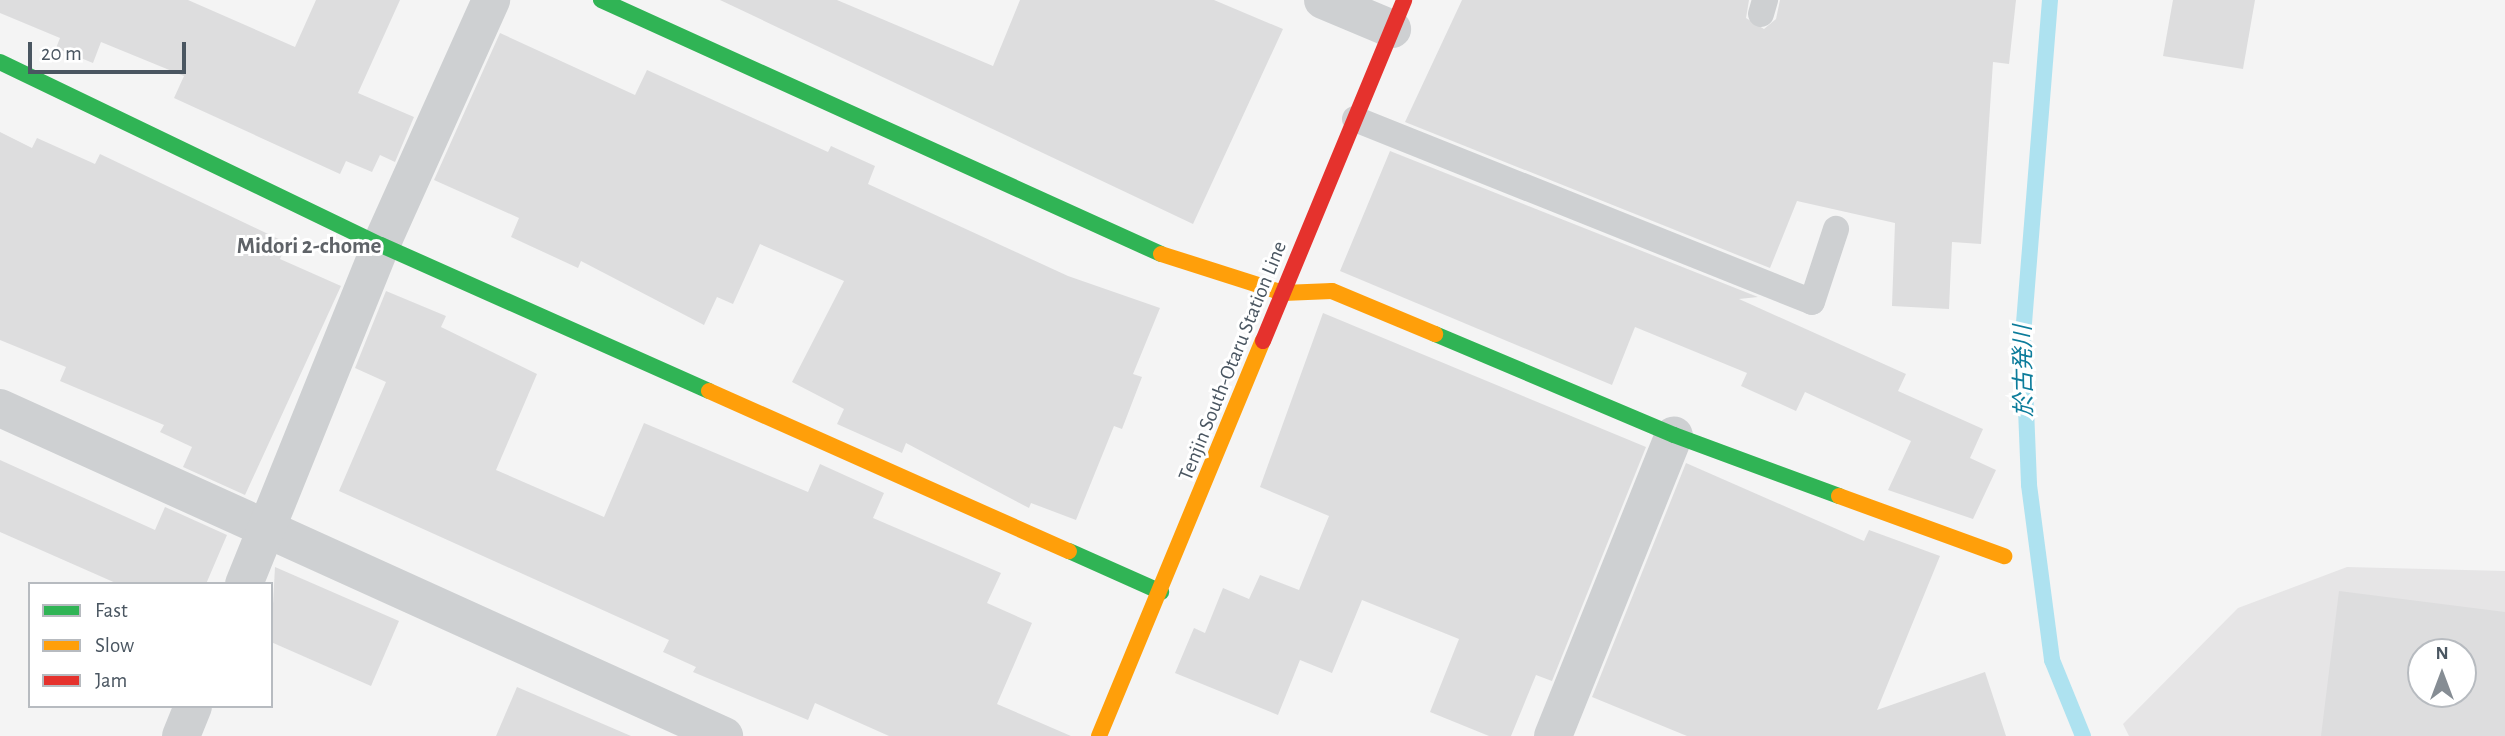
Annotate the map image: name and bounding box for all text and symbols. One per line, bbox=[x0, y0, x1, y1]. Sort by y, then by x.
scale bar bbox=[32, 28, 189, 72]
text: 20 m bbox=[41, 43, 82, 64]
district label: Midori 2-chome bbox=[237, 233, 381, 261]
street label: Tenjin South-Otaru Station Line bbox=[1173, 237, 1293, 485]
water label: 於古発川 bbox=[2010, 325, 2040, 417]
legend bbox=[28, 582, 273, 708]
text: Fast bbox=[95, 600, 128, 621]
text: Slow bbox=[95, 635, 134, 656]
north arrow bbox=[2407, 638, 2477, 708]
text: N bbox=[2435, 644, 2449, 663]
text: Jam bbox=[95, 670, 127, 691]

